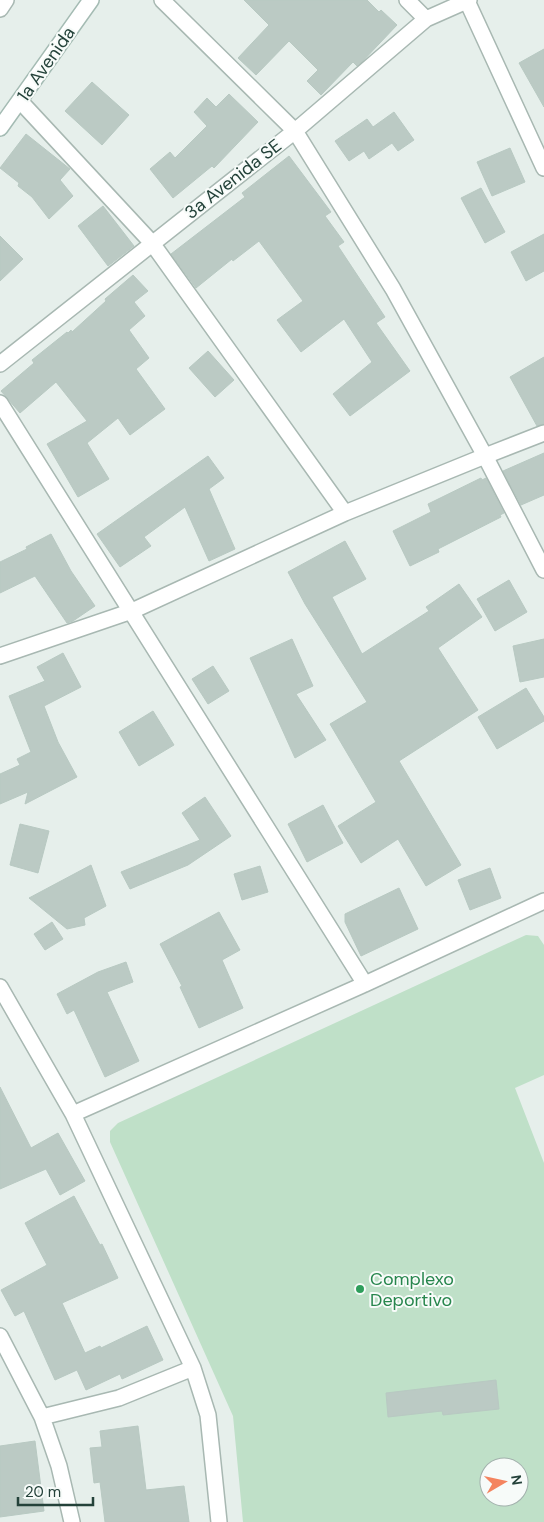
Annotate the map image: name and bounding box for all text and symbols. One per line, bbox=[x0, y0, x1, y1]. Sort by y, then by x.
street label: 1a Avenida bbox=[11, 22, 81, 106]
street label: 3a Avenida SE bbox=[180, 134, 286, 224]
place label: Complexo Deportivo bbox=[370, 1267, 454, 1312]
marker: Complexo Deportivo bbox=[354, 1283, 366, 1295]
north arrow bbox=[479, 1457, 529, 1507]
scale bar bbox=[18, 1474, 92, 1506]
text: N bbox=[507, 1474, 527, 1486]
text: 20 m bbox=[25, 1482, 61, 1502]

